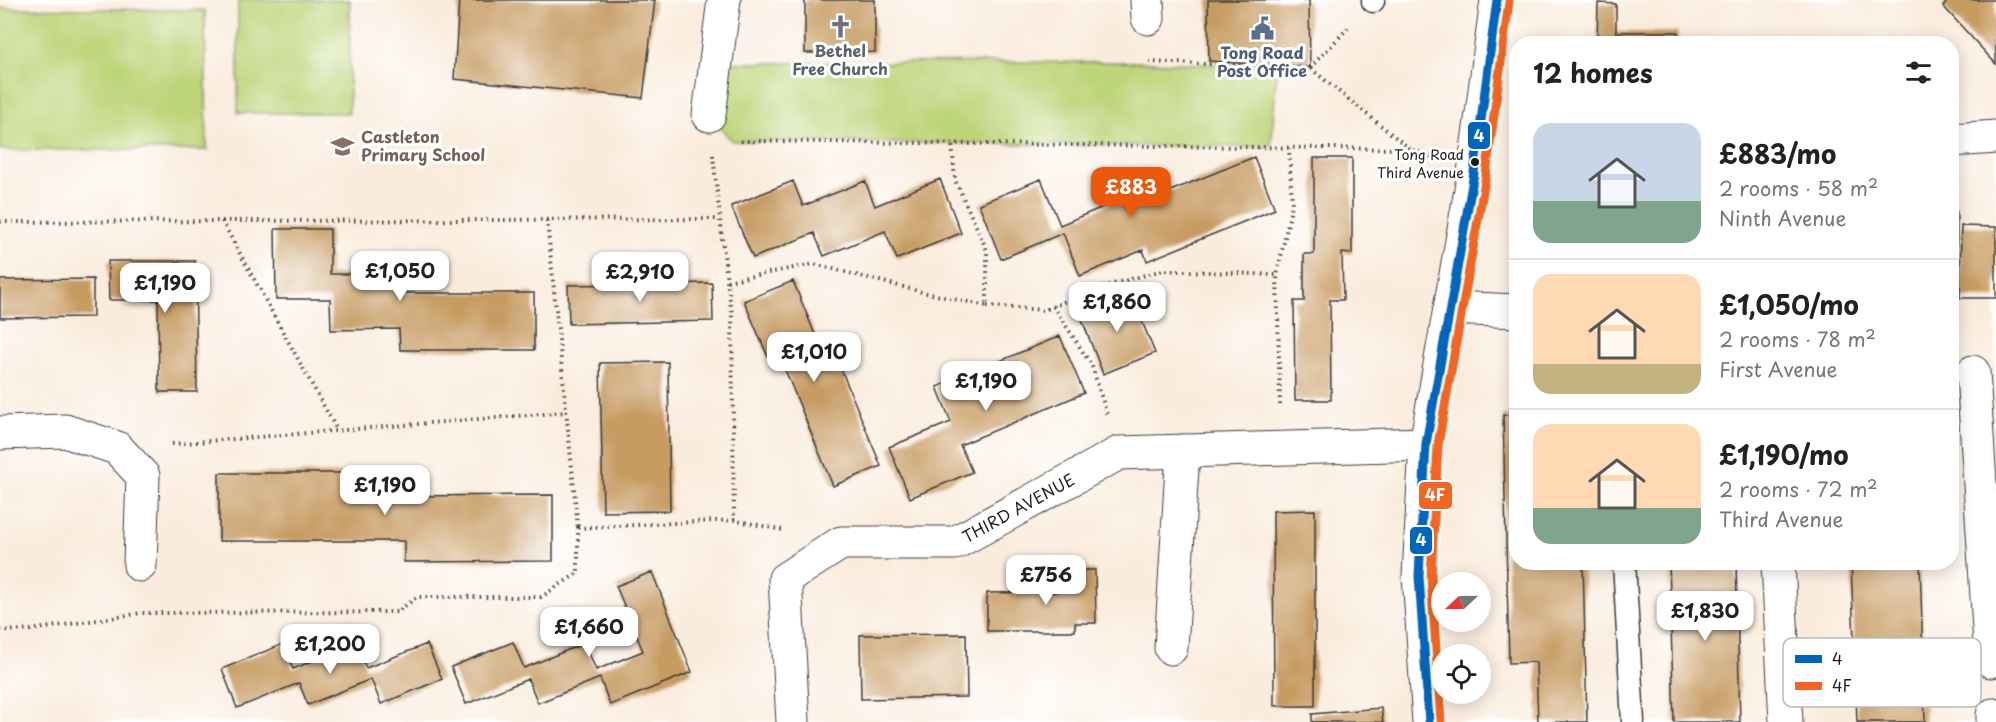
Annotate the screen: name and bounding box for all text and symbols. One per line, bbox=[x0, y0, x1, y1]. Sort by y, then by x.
church icon: Bethel Free Church bbox=[827, 13, 853, 39]
public building icon: Tong Road Post Office bbox=[1249, 15, 1275, 41]
place label: Bethel Free Church bbox=[792, 38, 888, 80]
place label: Tong Road Post Office bbox=[1217, 40, 1307, 82]
text: 12 homes bbox=[1533, 53, 1653, 92]
icon: filters bbox=[1902, 56, 1935, 89]
line badge: 4 bbox=[1467, 121, 1491, 150]
text: 4 bbox=[1474, 123, 1485, 147]
place label: Castleton Primary School bbox=[361, 124, 485, 166]
school or university icon: Castleton Primary School bbox=[330, 133, 356, 159]
text: £883/mo bbox=[1719, 134, 1836, 173]
place label: Tong Road Third Avenue bbox=[1377, 144, 1464, 183]
icon: home bbox=[1581, 147, 1653, 219]
marker: Tong Road Third Avenue bbox=[1469, 156, 1481, 168]
pin: £883 bbox=[1095, 167, 1167, 218]
text: £883 bbox=[1105, 171, 1157, 201]
text: 2 rooms · 58 m² bbox=[1719, 173, 1878, 203]
text: Ninth Avenue bbox=[1719, 203, 1846, 233]
pin: £1,050 bbox=[351, 251, 449, 302]
pin: £2,910 bbox=[591, 252, 689, 303]
text: £1,050 bbox=[365, 255, 435, 285]
text: £2,910 bbox=[606, 256, 674, 286]
pin: £1,190 bbox=[116, 263, 214, 314]
text: £1,190 bbox=[134, 267, 196, 297]
pin: £1,860 bbox=[1068, 282, 1166, 333]
text: £1,050/mo bbox=[1719, 285, 1859, 324]
text: £1,860 bbox=[1083, 286, 1151, 316]
icon: home bbox=[1581, 298, 1653, 370]
text: 2 rooms · 78 m² bbox=[1719, 324, 1876, 354]
pin: £1,010 bbox=[765, 332, 863, 383]
text: £1,010 bbox=[781, 336, 847, 366]
text: First Avenue bbox=[1719, 354, 1838, 384]
pin: £1,190 bbox=[937, 361, 1035, 412]
text: £1,190 bbox=[955, 365, 1017, 395]
text: £1,190/mo bbox=[1719, 435, 1849, 474]
icon: home bbox=[1581, 448, 1653, 520]
pin: £1,190 bbox=[336, 465, 434, 516]
street label: THIRD AVENUE bbox=[957, 467, 1078, 548]
text: £1,190 bbox=[354, 469, 416, 499]
text: 2 rooms · 72 m² bbox=[1719, 474, 1878, 504]
line badge: 4F bbox=[1418, 481, 1453, 510]
text: 4F bbox=[1425, 482, 1445, 506]
text: Third Avenue bbox=[1719, 504, 1843, 534]
line badge: 4 bbox=[1409, 526, 1433, 555]
text: 4 bbox=[1416, 527, 1427, 551]
pin: £756 bbox=[1010, 555, 1082, 606]
text: £756 bbox=[1020, 559, 1072, 589]
north arrow bbox=[1431, 572, 1491, 632]
map controls bbox=[1431, 572, 1491, 704]
pin: £1,830 bbox=[1656, 591, 1754, 642]
text: £1,830 bbox=[1671, 595, 1739, 625]
pin: £1,660 bbox=[540, 607, 638, 658]
text: £1,660 bbox=[554, 611, 624, 641]
pin: £1,200 bbox=[281, 624, 379, 675]
text: £1,200 bbox=[294, 628, 366, 658]
legend bbox=[1783, 638, 1981, 707]
button: locate bbox=[1431, 644, 1491, 704]
text: 4 bbox=[1832, 646, 1843, 670]
text: 4F bbox=[1832, 673, 1852, 697]

